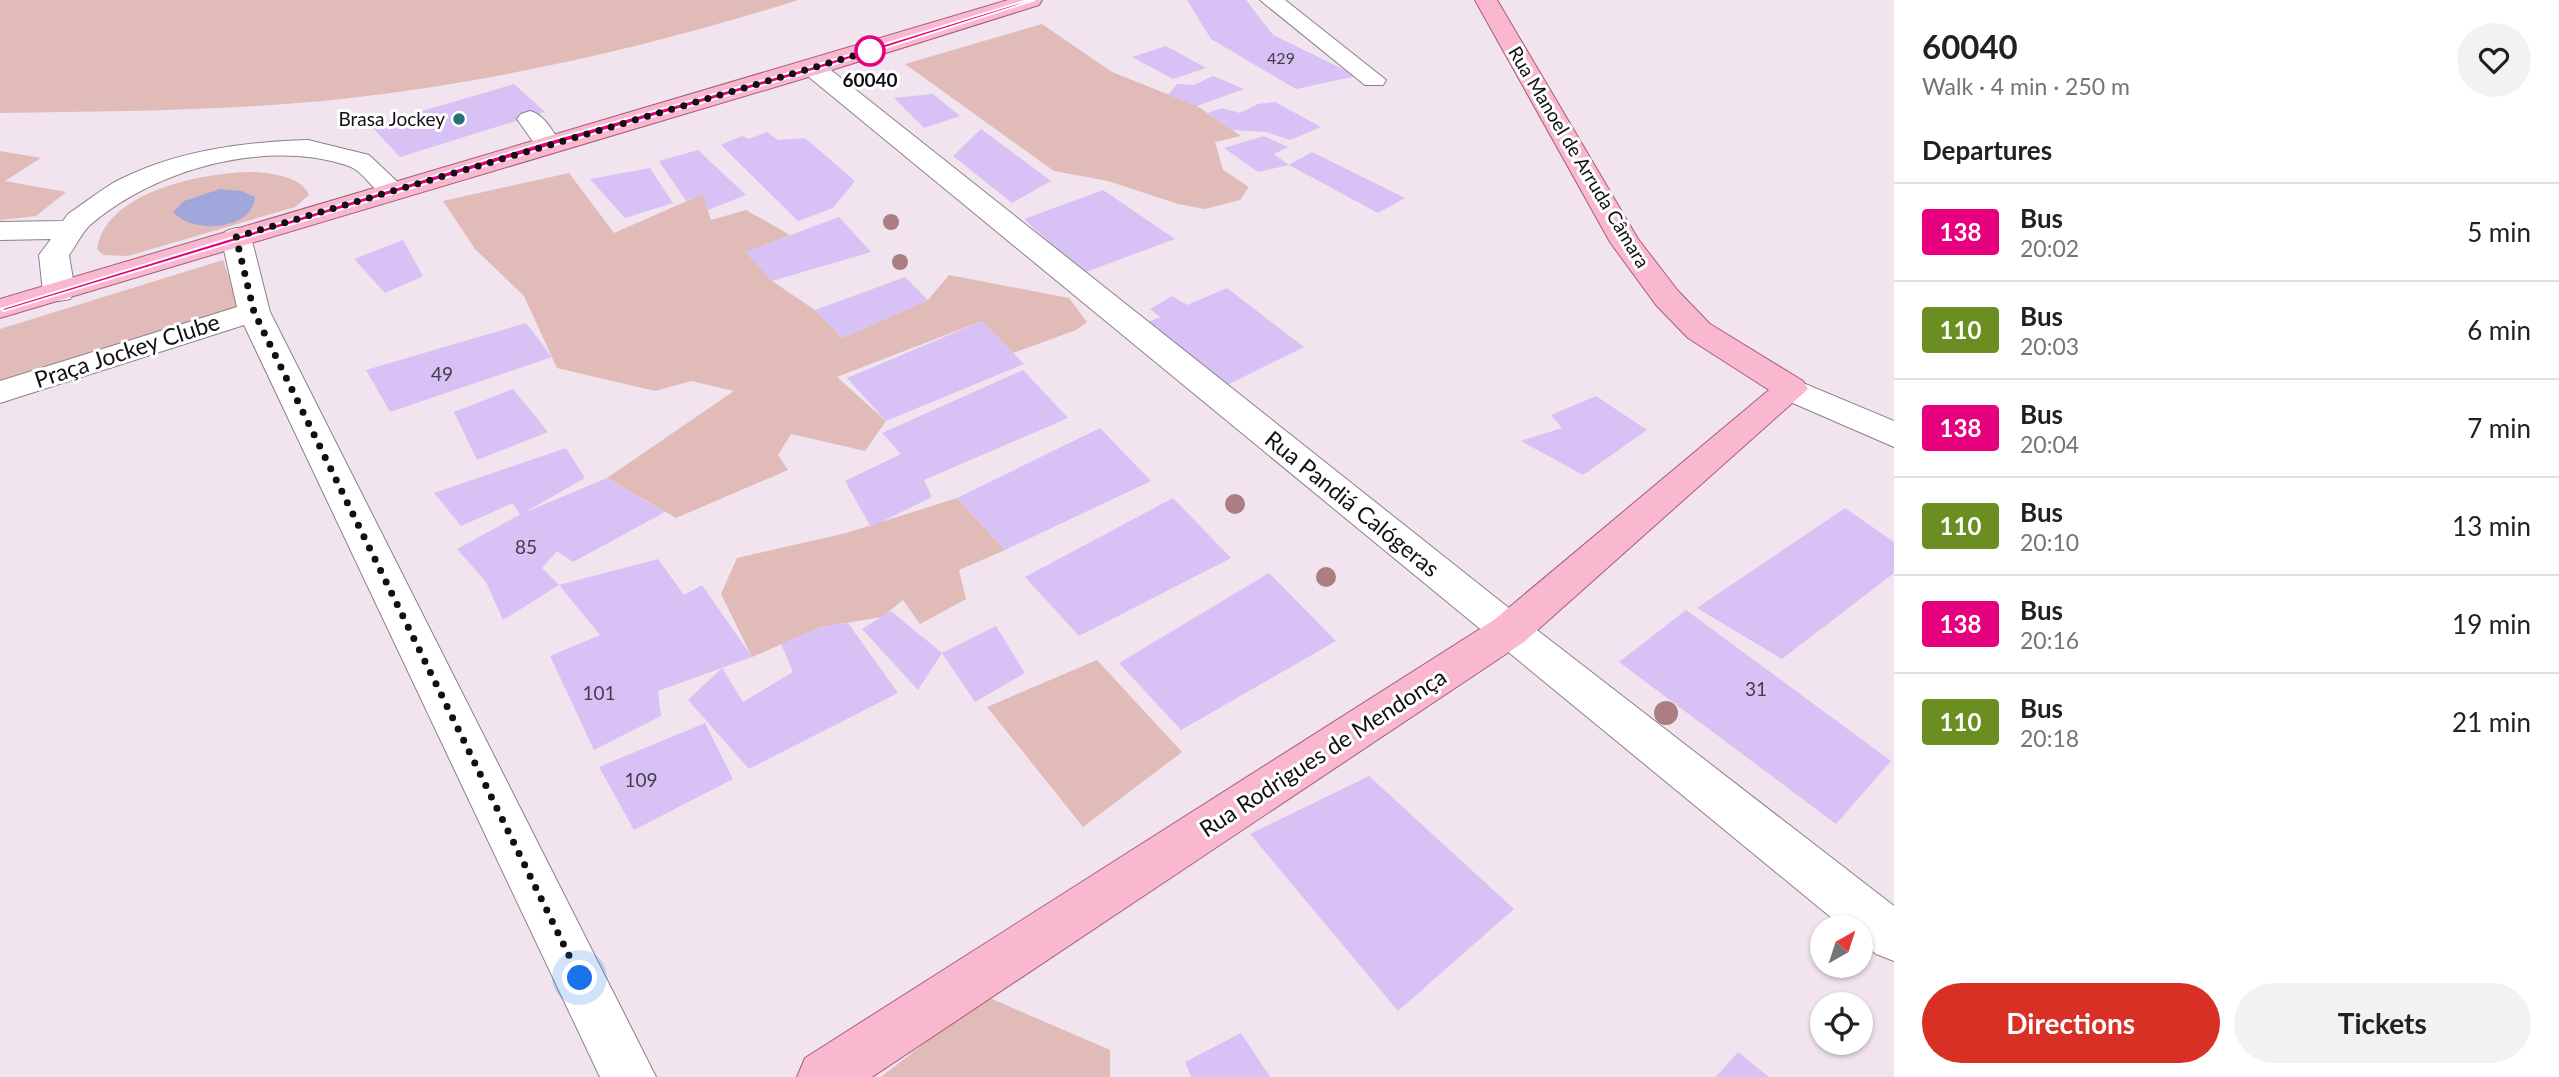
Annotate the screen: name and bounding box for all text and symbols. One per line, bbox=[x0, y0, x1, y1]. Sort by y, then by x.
button: heart bbox=[2457, 23, 2531, 97]
text: 60040 bbox=[1922, 26, 2018, 66]
marker: 60040 bbox=[855, 36, 885, 66]
street label: Rua Manoel de Arruda Câmara bbox=[1504, 42, 1655, 272]
house number: 429 bbox=[1267, 48, 1295, 67]
place label: 60040 bbox=[842, 68, 898, 91]
text: Walk · 4 min · 250 m bbox=[1922, 72, 2130, 100]
place label: Brasa Jockey bbox=[339, 107, 445, 130]
marker: Brasa Jockey bbox=[451, 111, 467, 127]
text: Departures bbox=[1922, 134, 2052, 166]
text: Bus bbox=[2020, 202, 2063, 234]
text: 5 min bbox=[2467, 216, 2531, 248]
text: 138 bbox=[1940, 217, 1981, 246]
text: 20:02 bbox=[2020, 234, 2079, 262]
text: Bus bbox=[2020, 300, 2063, 332]
street label: Praça Jockey Clube bbox=[31, 307, 223, 393]
text: 6 min bbox=[2467, 314, 2531, 346]
text: 110 bbox=[1940, 315, 1981, 344]
text: 20:03 bbox=[2020, 332, 2079, 360]
house number: 49 bbox=[431, 362, 453, 385]
text: Bus bbox=[2020, 398, 2063, 430]
text: 7 min bbox=[2467, 412, 2531, 444]
text: 138 bbox=[1940, 413, 1981, 442]
street label: Rua Pandiá Calógeras bbox=[1260, 424, 1445, 582]
text: 20:04 bbox=[2020, 430, 2079, 458]
text: Bus bbox=[2020, 496, 2063, 528]
text: 13 min bbox=[2452, 510, 2531, 542]
text: 110 bbox=[1940, 511, 1981, 540]
text: 20:10 bbox=[2020, 528, 2079, 556]
house number: 85 bbox=[515, 535, 537, 558]
text: Bus bbox=[2020, 594, 2063, 626]
text: 19 min bbox=[2452, 608, 2531, 640]
text: 138 bbox=[1940, 609, 1981, 638]
text: 20:16 bbox=[2020, 626, 2079, 654]
street label: Rua Rodrigues de Mendonça bbox=[1194, 662, 1451, 842]
house number: 31 bbox=[1745, 677, 1767, 700]
house number: 101 bbox=[582, 681, 616, 704]
text: Bus bbox=[2020, 692, 2063, 724]
text: 21 min bbox=[2452, 706, 2531, 738]
text: 110 bbox=[1940, 707, 1981, 736]
text: 20:18 bbox=[2020, 724, 2079, 752]
house number: 109 bbox=[624, 768, 658, 791]
north arrow bbox=[1810, 915, 1872, 978]
map controls bbox=[1810, 915, 1873, 1055]
your location bbox=[562, 960, 597, 995]
button: Directions bbox=[1922, 983, 2220, 1063]
button: Tickets bbox=[2234, 983, 2531, 1063]
button: locate bbox=[1810, 992, 1873, 1055]

